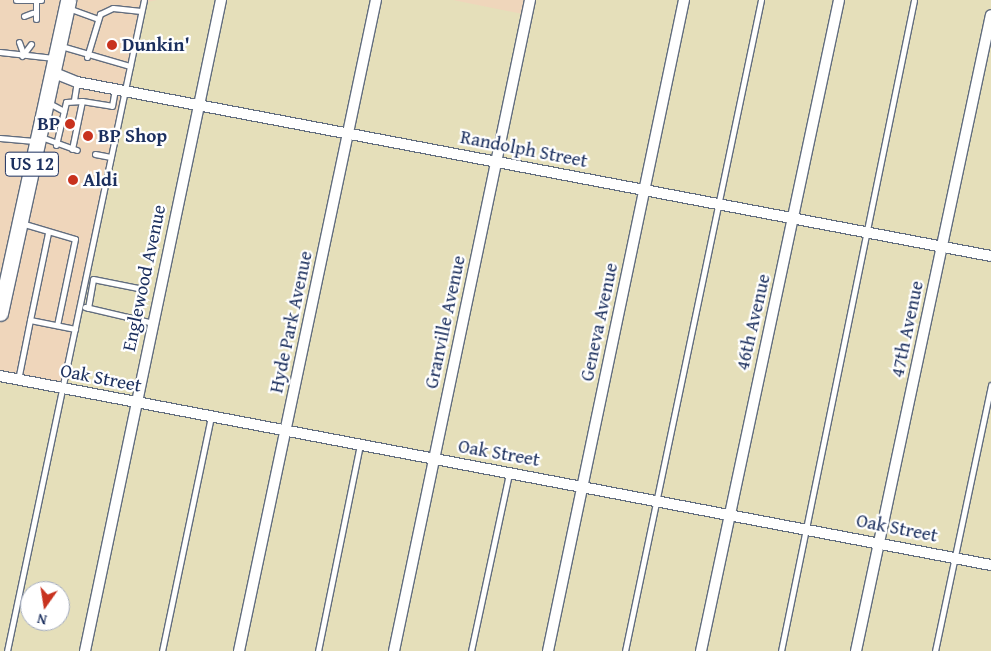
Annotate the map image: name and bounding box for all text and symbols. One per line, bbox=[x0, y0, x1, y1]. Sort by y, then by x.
place label: Dunkin' bbox=[122, 34, 190, 56]
marker: Dunkin' bbox=[106, 39, 118, 51]
place label: BP bbox=[37, 113, 60, 135]
marker: BP bbox=[64, 118, 76, 130]
place label: BP Shop bbox=[98, 125, 167, 147]
street label: Randolph Street bbox=[459, 126, 589, 172]
marker: BP Shop bbox=[82, 130, 94, 142]
road number: US 12 bbox=[5, 148, 60, 180]
place label: Aldi bbox=[83, 169, 118, 191]
marker: Aldi bbox=[67, 174, 79, 186]
street label: Englewood Avenue bbox=[117, 203, 171, 353]
street label: Hyde Park Avenue bbox=[265, 249, 317, 395]
street label: Granville Avenue bbox=[420, 253, 470, 391]
street label: Geneva Avenue bbox=[575, 261, 623, 383]
street label: 46th Avenue bbox=[731, 272, 775, 372]
street label: 47th Avenue bbox=[886, 279, 928, 379]
street label: Oak Street bbox=[58, 359, 144, 397]
street label: Oak Street bbox=[456, 435, 542, 471]
street label: Oak Street bbox=[854, 509, 940, 547]
north arrow bbox=[20, 581, 70, 631]
text: N bbox=[35, 609, 49, 630]

